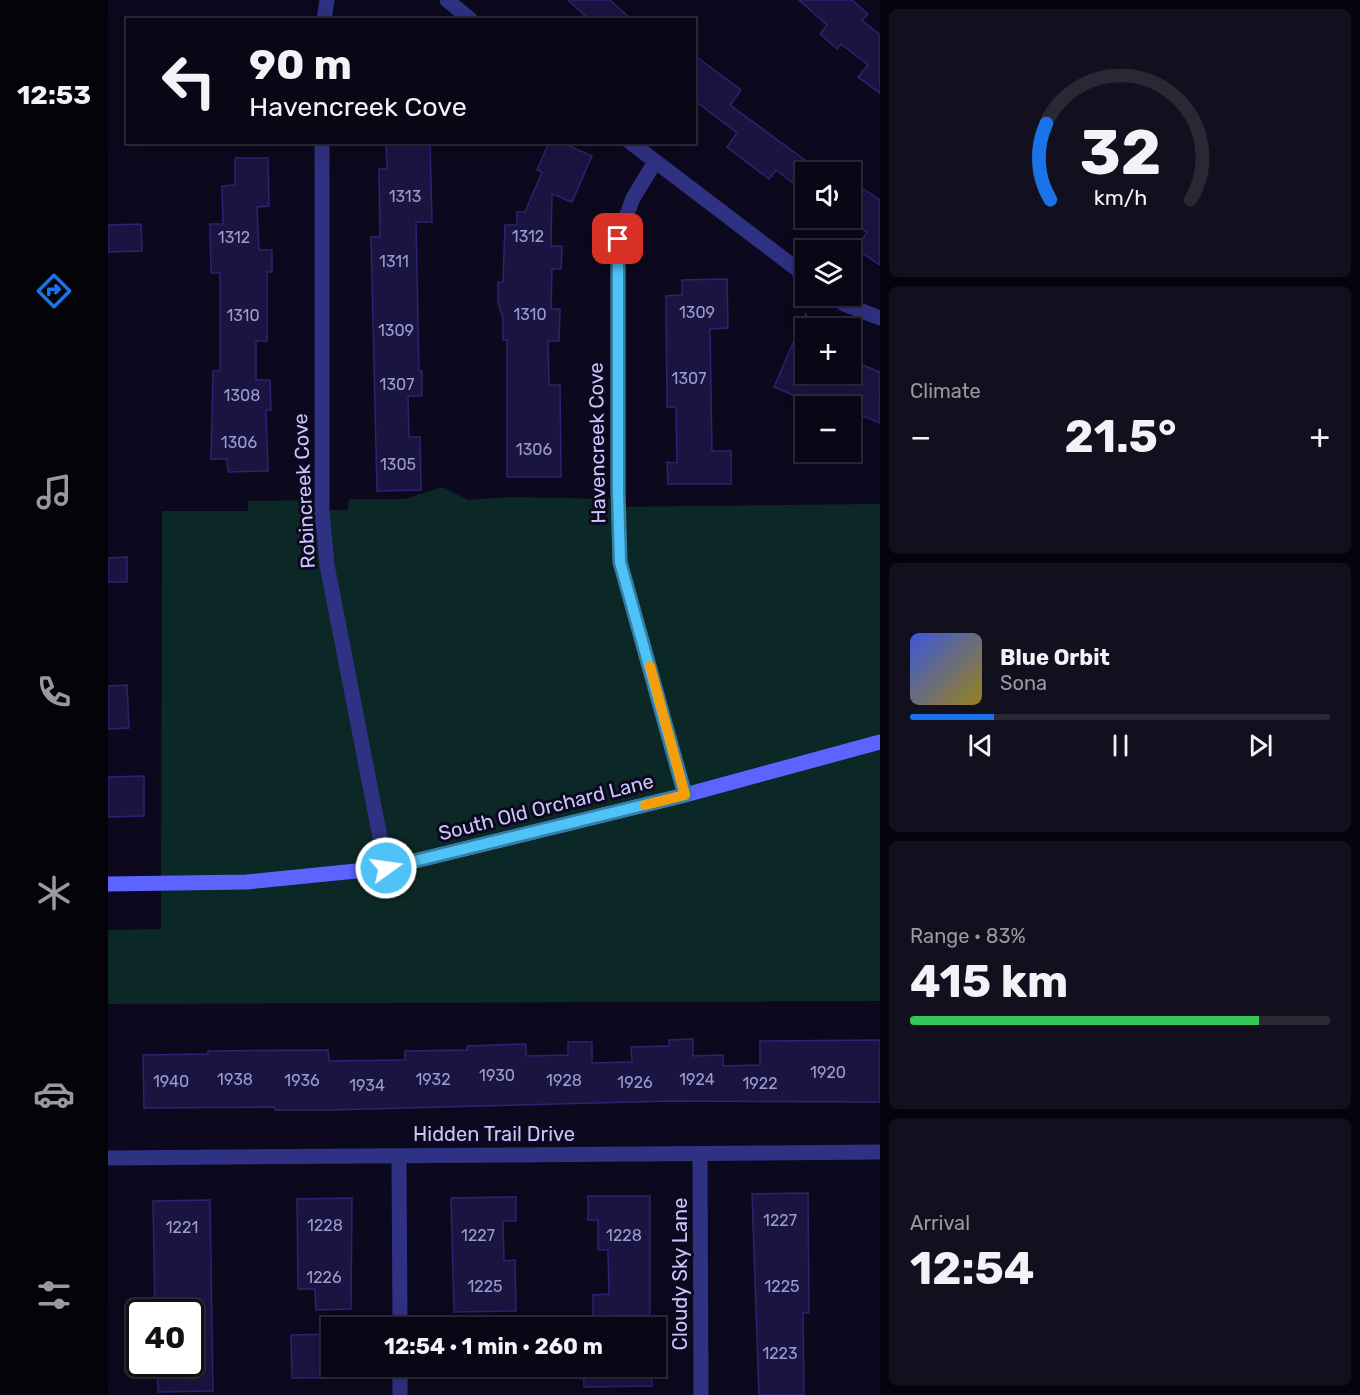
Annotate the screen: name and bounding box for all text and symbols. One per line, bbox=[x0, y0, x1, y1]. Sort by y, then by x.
text: 90 m bbox=[249, 40, 352, 90]
icon: left bbox=[150, 42, 228, 120]
text: 12:53 bbox=[17, 79, 91, 111]
text: Havencreek Cove bbox=[249, 91, 467, 123]
text: 32 bbox=[1079, 116, 1161, 190]
map controls bbox=[795, 162, 861, 462]
button: sound bbox=[795, 162, 861, 228]
text: km/h bbox=[1093, 185, 1147, 210]
house number: 1313 bbox=[389, 187, 421, 206]
pin bbox=[592, 213, 643, 264]
icon: arrive bbox=[601, 222, 634, 255]
house number: 1312 bbox=[512, 227, 544, 246]
house number: 1312 bbox=[218, 228, 250, 247]
button: layers bbox=[795, 240, 861, 306]
house number: 1311 bbox=[379, 252, 409, 271]
icon: directions bbox=[33, 270, 75, 312]
house number: 1309 bbox=[679, 303, 715, 322]
house number: 1310 bbox=[513, 305, 547, 324]
house number: 1310 bbox=[226, 306, 260, 325]
button: + bbox=[795, 318, 861, 384]
house number: 1309 bbox=[378, 321, 414, 340]
street label: Havencreek Cove bbox=[584, 362, 610, 524]
house number: 1307 bbox=[672, 369, 706, 388]
house number: 1307 bbox=[380, 375, 414, 394]
text: Climate bbox=[910, 379, 981, 403]
house number: 1308 bbox=[224, 386, 260, 405]
button: − bbox=[795, 396, 861, 462]
text: 21.5° bbox=[1064, 410, 1176, 463]
street label: Robincreek Cove bbox=[288, 413, 320, 569]
text: − bbox=[910, 417, 931, 456]
text: + bbox=[1309, 417, 1330, 456]
house number: 1306 bbox=[221, 433, 257, 452]
house number: 1306 bbox=[516, 440, 552, 459]
house number: 1305 bbox=[380, 455, 416, 474]
icon: music bbox=[33, 471, 75, 513]
text: Blue Orbit bbox=[1000, 644, 1110, 671]
icon: phone bbox=[33, 671, 75, 713]
text: Sona bbox=[1000, 671, 1047, 695]
icon: previous bbox=[964, 729, 997, 762]
icon: pause bbox=[1104, 729, 1137, 762]
icon: next bbox=[1244, 729, 1277, 762]
street label: South Old Orchard Lane bbox=[436, 769, 656, 845]
position arrow bbox=[354, 836, 418, 900]
icon: climate bbox=[33, 872, 75, 914]
text: Range · 83% bbox=[910, 924, 1026, 948]
text: 415 km bbox=[910, 955, 1068, 1008]
house number: 1920 bbox=[810, 1063, 846, 1082]
house number: 1930 bbox=[479, 1066, 515, 1085]
house number: 1938 bbox=[217, 1070, 253, 1089]
house number: 1932 bbox=[415, 1070, 451, 1089]
house number: 1924 bbox=[679, 1070, 715, 1089]
house number: 1936 bbox=[284, 1071, 320, 1090]
house number: 1928 bbox=[546, 1071, 582, 1090]
house number: 1940 bbox=[153, 1072, 189, 1091]
icon: car bbox=[33, 1073, 75, 1115]
house number: 1926 bbox=[617, 1073, 653, 1092]
house number: 1922 bbox=[742, 1074, 778, 1093]
house number: 1934 bbox=[349, 1076, 385, 1095]
street label: Hidden Trail Drive bbox=[413, 1122, 575, 1146]
street label: Cloudy Sky Lane bbox=[668, 1198, 692, 1350]
house number: 1227 bbox=[763, 1211, 797, 1230]
text: Arrival bbox=[910, 1211, 970, 1235]
house number: 1228 bbox=[307, 1216, 343, 1235]
house number: 1221 bbox=[166, 1218, 198, 1237]
house number: 1227 bbox=[461, 1226, 495, 1245]
house number: 1228 bbox=[606, 1226, 642, 1245]
text: 12:54 bbox=[910, 1242, 1035, 1295]
house number: 1226 bbox=[306, 1268, 342, 1287]
icon: filters bbox=[33, 1274, 75, 1316]
house number: 1225 bbox=[467, 1277, 503, 1296]
house number: 1225 bbox=[764, 1277, 800, 1296]
speed limit sign: 40 bbox=[126, 1299, 204, 1377]
text: 12:54 · 1 min · 260 m bbox=[384, 1333, 603, 1360]
house number: 1223 bbox=[762, 1344, 798, 1363]

